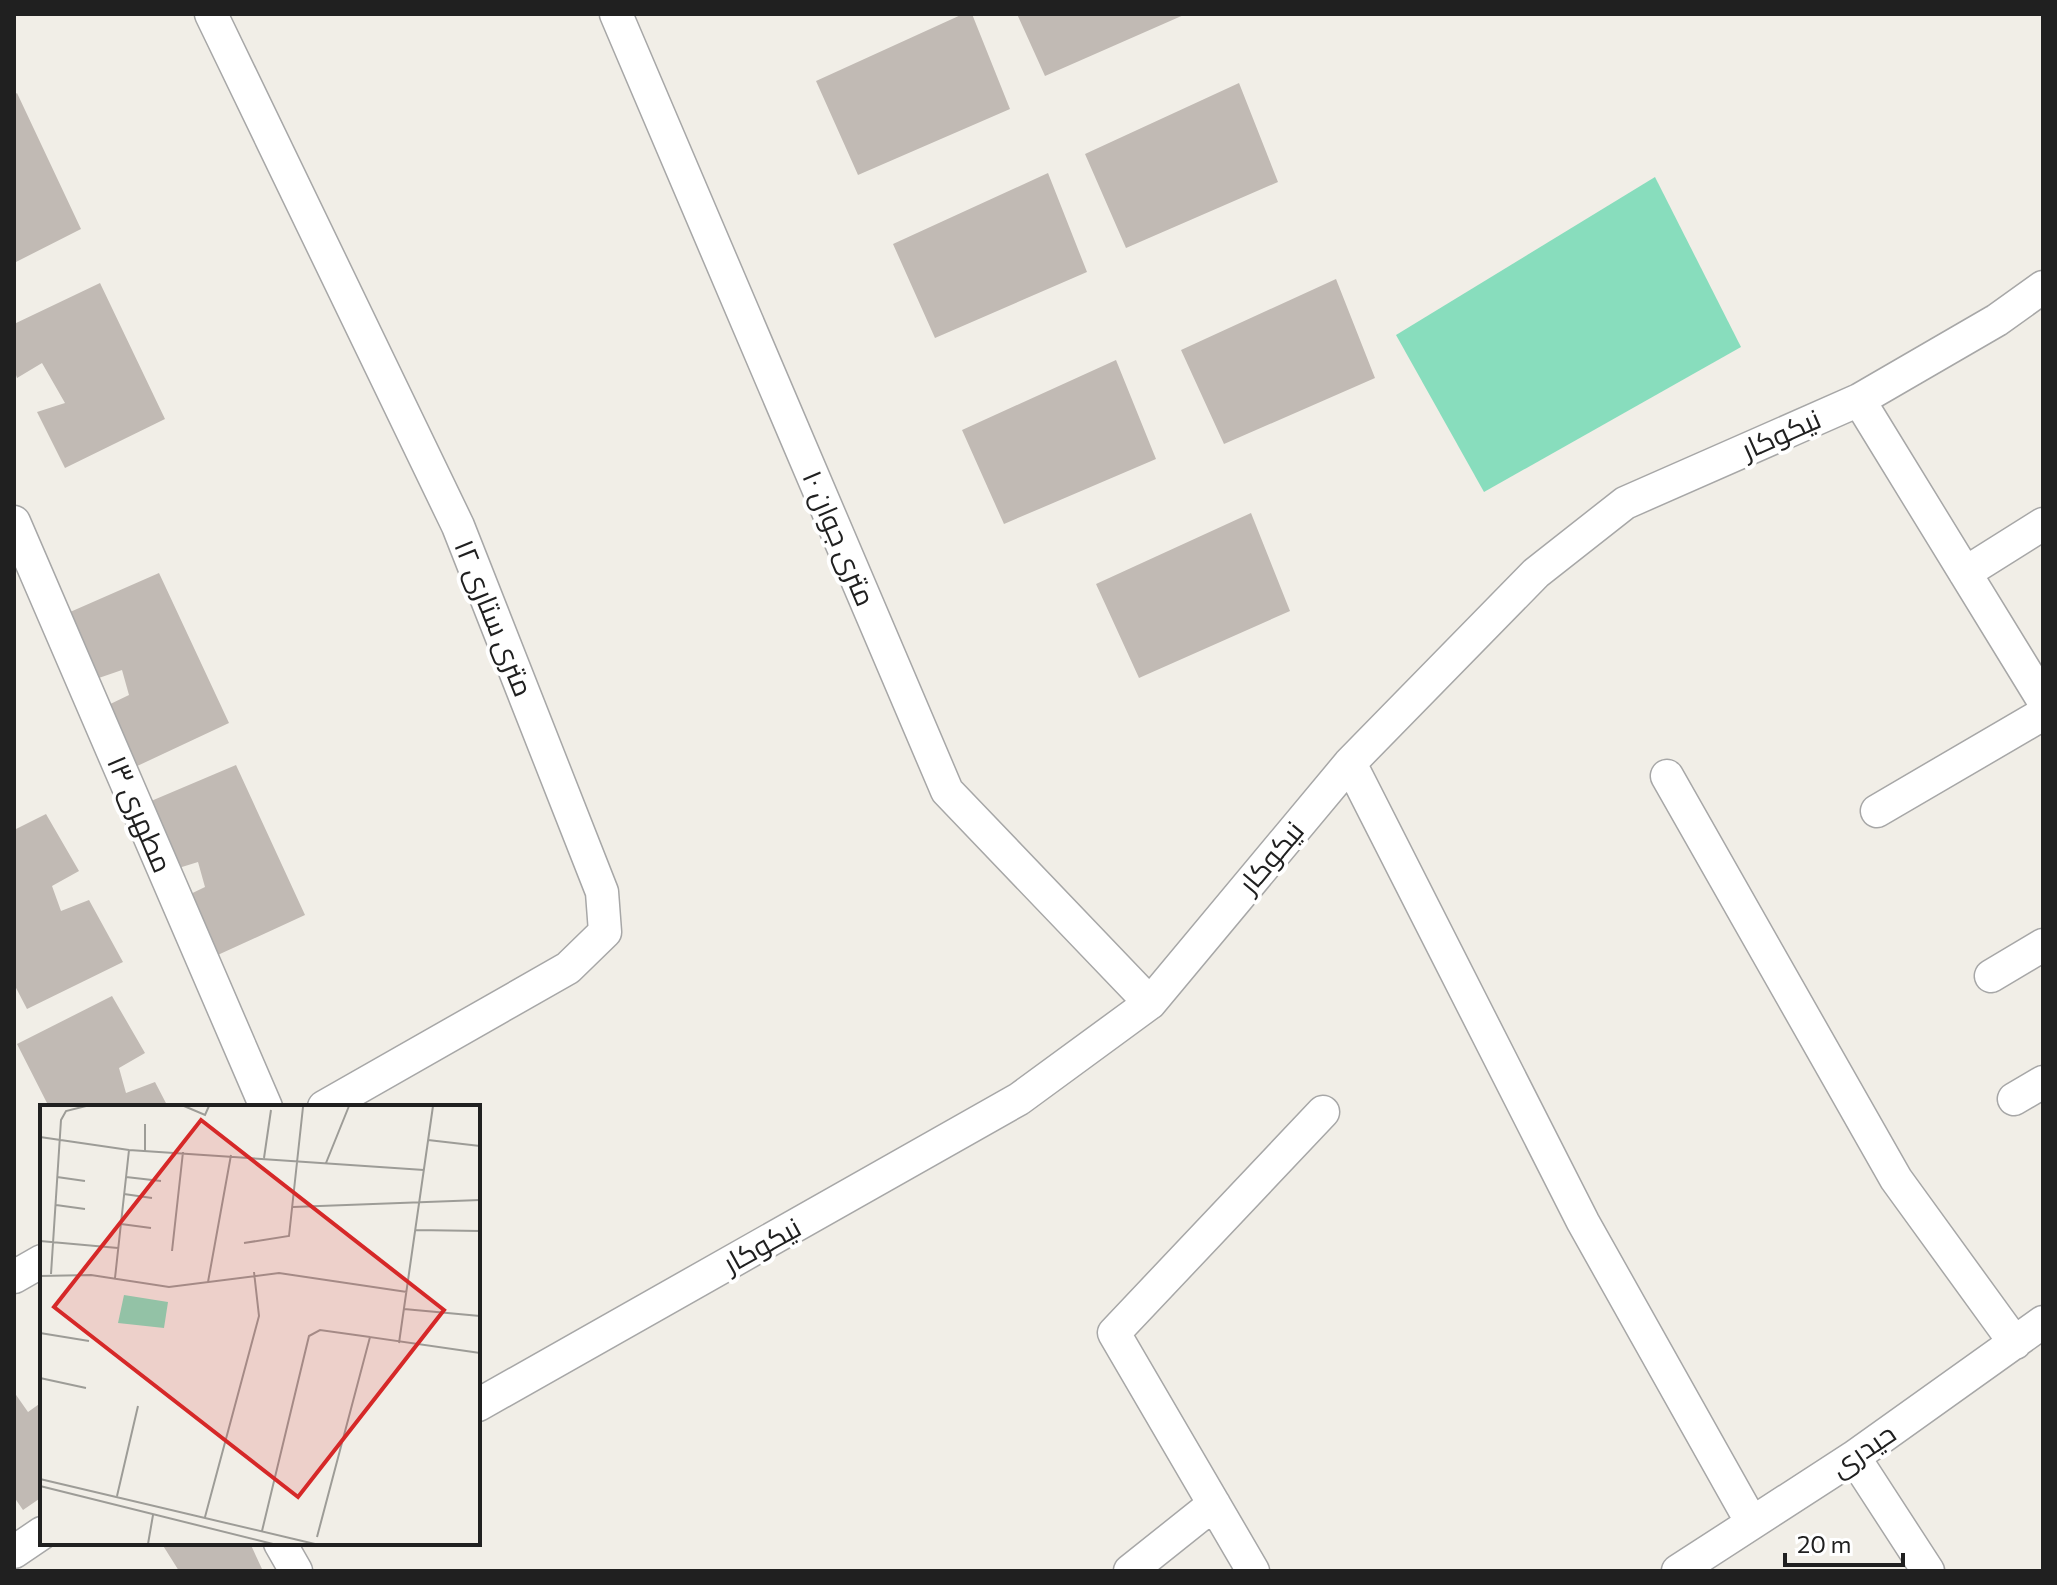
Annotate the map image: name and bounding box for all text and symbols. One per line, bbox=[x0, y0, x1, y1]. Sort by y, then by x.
street label: نیکوکار bbox=[1734, 401, 1826, 466]
street label: ۱۰ متری جوان bbox=[795, 465, 884, 611]
street label: ۱۲ متری ستاری bbox=[447, 534, 542, 701]
street label: مطهری ۱۳ bbox=[100, 750, 181, 878]
street label: نیکوکار bbox=[1229, 813, 1310, 901]
inset map bbox=[40, 1105, 480, 1545]
street label: نیکوکار bbox=[715, 1209, 806, 1280]
street label: حیدری bbox=[1823, 1415, 1902, 1484]
scale bar bbox=[1785, 1517, 1903, 1567]
text: 20 m bbox=[1797, 1529, 1851, 1558]

